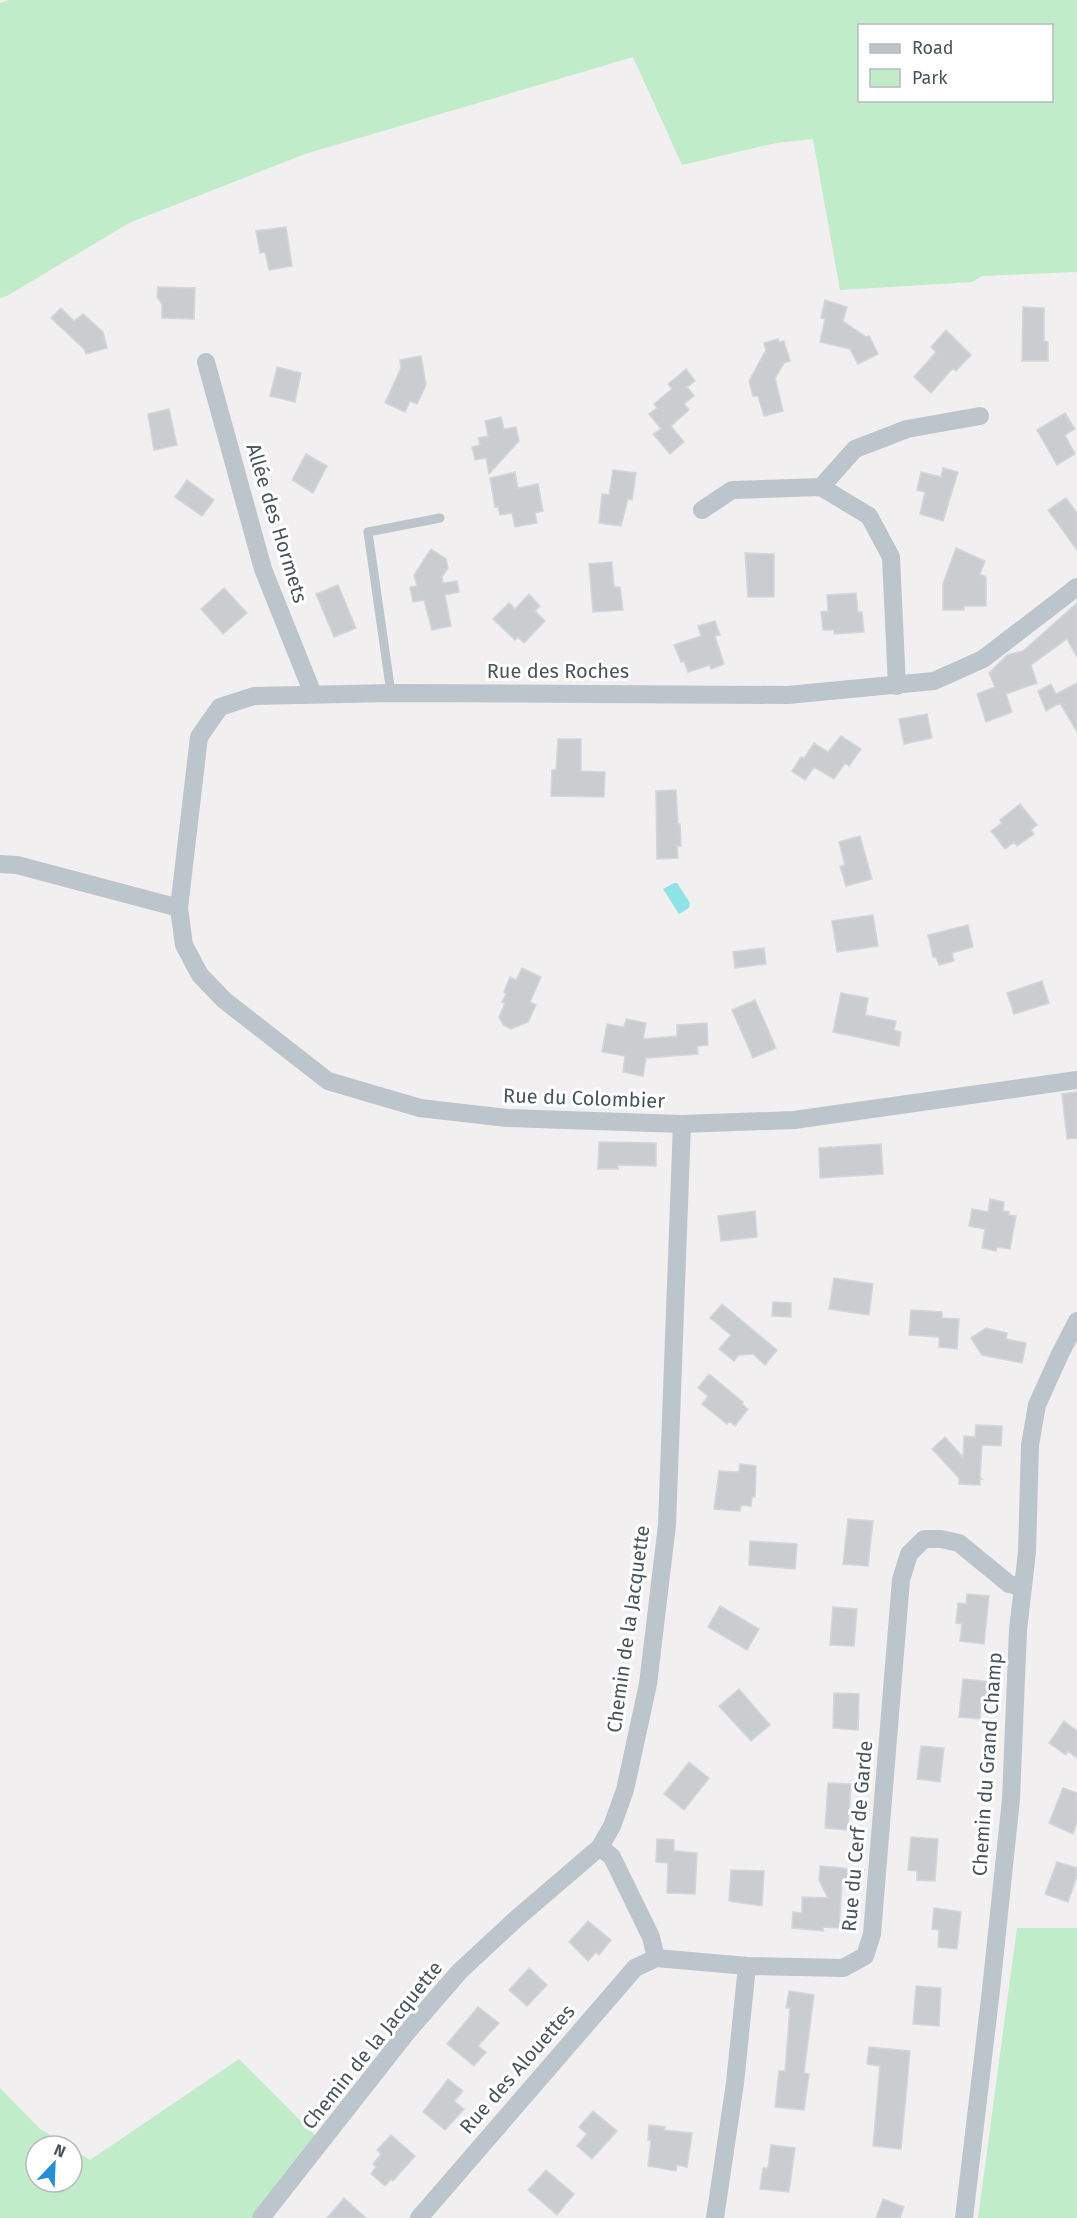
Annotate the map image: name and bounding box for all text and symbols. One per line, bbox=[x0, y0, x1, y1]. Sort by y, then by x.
legend bbox=[858, 24, 1053, 102]
text: Road bbox=[912, 37, 954, 59]
text: Park bbox=[912, 67, 948, 89]
street label: Allée des Hormets bbox=[241, 440, 313, 606]
street label: Rue des Roches bbox=[487, 659, 629, 683]
street label: Rue du Colombier bbox=[503, 1083, 666, 1113]
street label: Chemin de la Jacquette bbox=[602, 1524, 654, 1734]
street label: Chemin du Grand Champ bbox=[967, 1651, 1007, 1877]
street label: Rue du Cerf de Garde bbox=[837, 1739, 877, 1933]
street label: Chemin de la Jacquette bbox=[297, 1956, 447, 2134]
street label: Rue des Alouettes bbox=[454, 2000, 580, 2138]
north arrow bbox=[24, 2134, 84, 2194]
text: N bbox=[51, 2140, 68, 2161]

